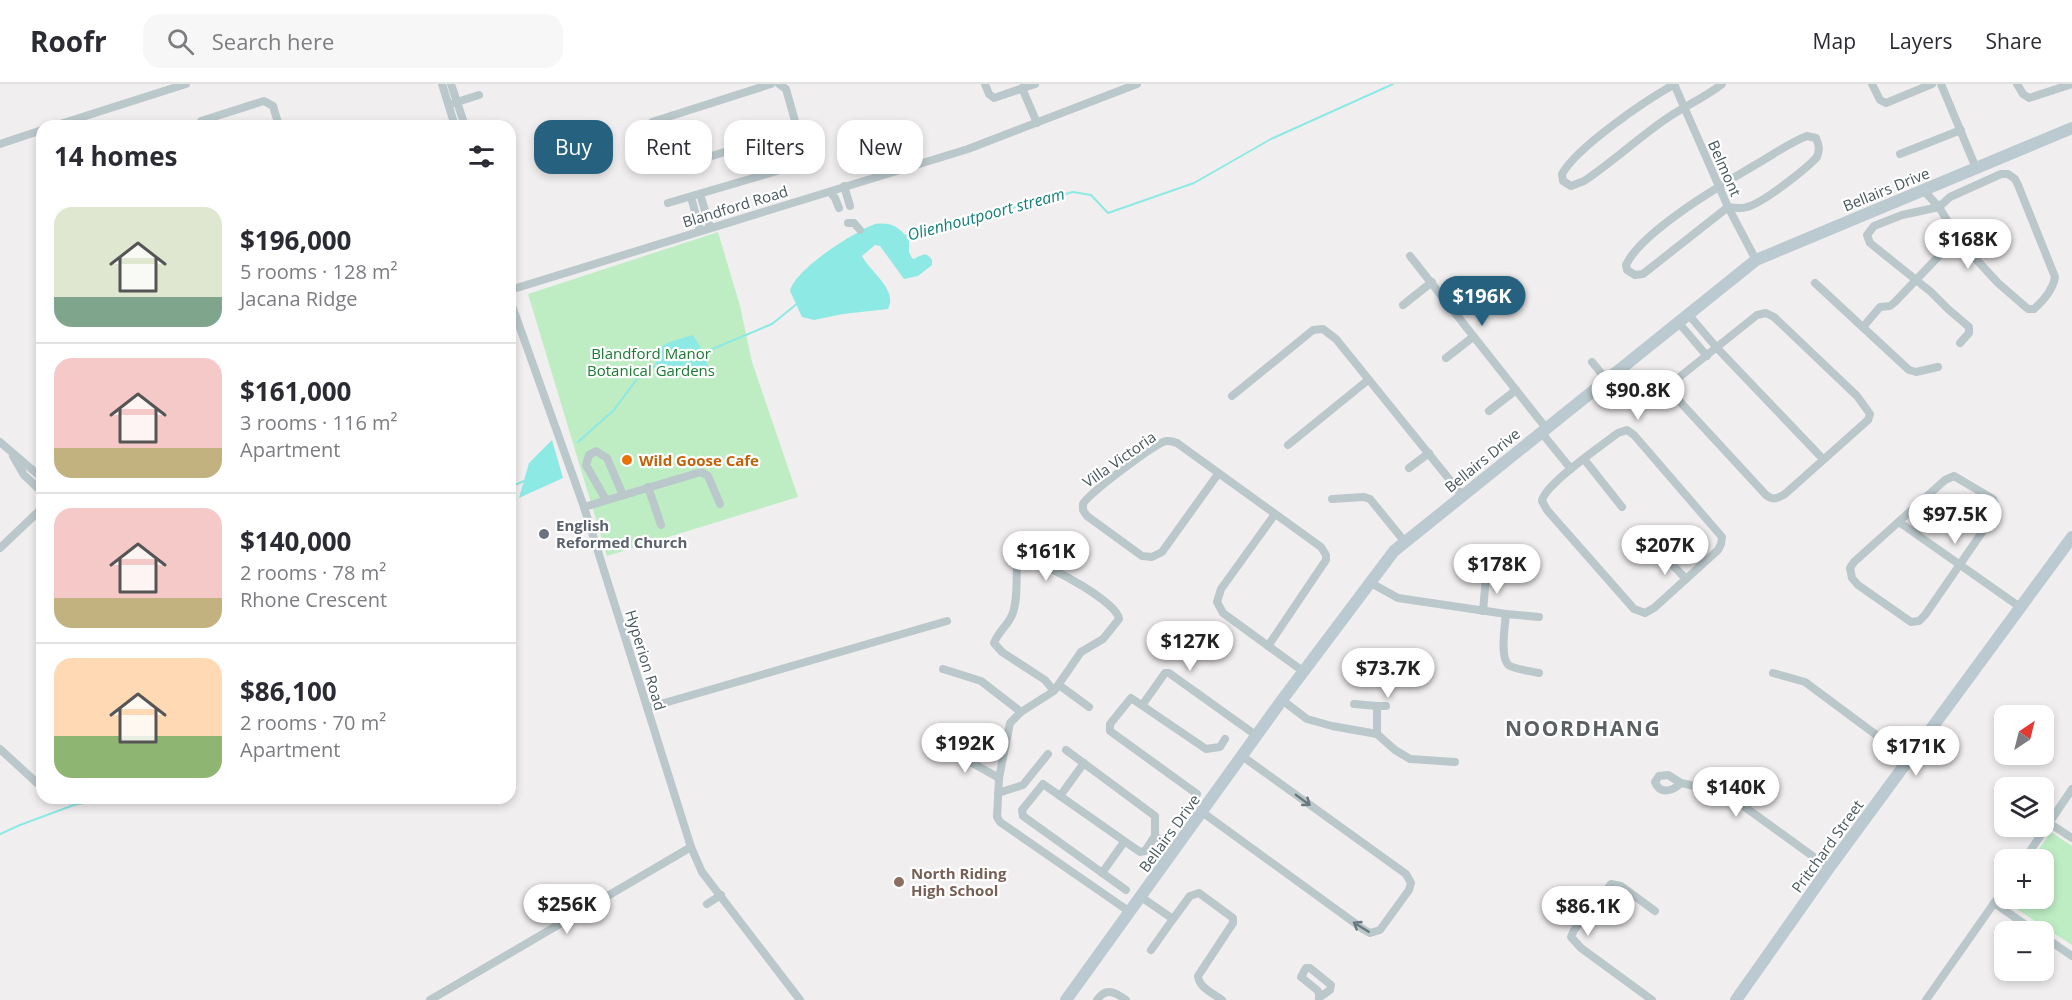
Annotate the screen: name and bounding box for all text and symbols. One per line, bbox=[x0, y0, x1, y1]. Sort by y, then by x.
search box bbox=[143, 14, 563, 68]
text: Roofr bbox=[30, 22, 107, 60]
icon: search bbox=[164, 25, 197, 58]
text: Search here bbox=[212, 26, 334, 56]
text: Map bbox=[1813, 27, 1856, 55]
text: Layers bbox=[1889, 27, 1953, 55]
text: Share bbox=[1986, 27, 2042, 55]
chip: Buy bbox=[534, 120, 613, 174]
chip: Rent bbox=[625, 120, 712, 174]
chip: Filters bbox=[724, 120, 825, 174]
chip: New bbox=[837, 120, 923, 174]
street label: Belmont bbox=[1704, 137, 1746, 199]
text: 14 homes bbox=[54, 138, 178, 174]
icon: filters bbox=[465, 140, 498, 173]
street label: Bellairs Drive bbox=[1840, 163, 1932, 215]
street label: Blandford Road bbox=[680, 180, 790, 232]
water label: Olienhoutpoort stream bbox=[905, 182, 1067, 246]
pin: $168K bbox=[1926, 219, 2010, 270]
text: $196,000 bbox=[240, 222, 351, 258]
text: $168K bbox=[1938, 225, 1998, 252]
icon: home bbox=[102, 231, 174, 303]
text: 5 rooms · 128 m² bbox=[240, 258, 398, 285]
pin: $196K bbox=[1440, 276, 1524, 327]
text: $196K bbox=[1452, 282, 1512, 309]
text: Jacana Ridge bbox=[240, 285, 357, 312]
park label: Blandford Manor Botanical Gardens bbox=[587, 343, 715, 380]
pin: $90.8K bbox=[1589, 370, 1687, 421]
text: $161,000 bbox=[240, 373, 351, 409]
text: $90.8K bbox=[1606, 376, 1670, 403]
icon: home bbox=[102, 382, 174, 454]
text: 3 rooms · 116 m² bbox=[240, 409, 398, 436]
street label: Bellairs Drive bbox=[1440, 423, 1524, 497]
street label: Villa Victoria bbox=[1078, 426, 1160, 492]
text: Apartment bbox=[240, 436, 340, 463]
place label: Wild Goose Cafe bbox=[639, 450, 759, 470]
marker: Wild Goose Cafe bbox=[620, 453, 634, 467]
pin: $97.5K bbox=[1906, 494, 2004, 545]
text: $97.5K bbox=[1923, 500, 1987, 527]
place label: English Reformed Church bbox=[556, 515, 687, 552]
text: $140,000 bbox=[240, 523, 351, 559]
pin: $207K bbox=[1623, 525, 1707, 576]
marker: English Reformed Church bbox=[537, 527, 551, 541]
pin: $161K bbox=[1004, 531, 1088, 582]
text: $207K bbox=[1635, 531, 1695, 558]
icon: home bbox=[102, 532, 174, 604]
text: $161K bbox=[1016, 537, 1076, 564]
pin: $178K bbox=[1455, 544, 1539, 595]
text: $178K bbox=[1467, 550, 1527, 577]
text: 2 rooms · 78 m² bbox=[240, 559, 386, 586]
text: Rhone Crescent bbox=[240, 586, 387, 613]
street label: Hyperion Road bbox=[621, 607, 671, 713]
pin: $127K bbox=[1148, 621, 1232, 672]
text: $127K bbox=[1160, 627, 1220, 654]
pin: $73.7K bbox=[1339, 648, 1437, 699]
text: $73.7K bbox=[1356, 654, 1420, 681]
text: $86,100 bbox=[240, 673, 337, 709]
icon: home bbox=[102, 682, 174, 754]
north arrow bbox=[1994, 705, 2054, 765]
map controls bbox=[1994, 705, 2054, 981]
text: 2 rooms · 70 m² bbox=[240, 709, 386, 736]
district label: NOORDHANG bbox=[1505, 714, 1661, 742]
pin: $192K bbox=[923, 723, 1007, 774]
pin: $171K bbox=[1874, 726, 1958, 777]
text: $192K bbox=[935, 729, 995, 756]
text: $171K bbox=[1886, 732, 1946, 759]
text: Apartment bbox=[240, 736, 340, 763]
pin: $140K bbox=[1694, 767, 1778, 818]
text: $140K bbox=[1706, 773, 1766, 800]
button: layers bbox=[1994, 777, 2054, 837]
street label: Bellairs Drive bbox=[1134, 790, 1204, 876]
one-way arrow bbox=[1294, 794, 1310, 806]
street label: Pritchard Street bbox=[1787, 796, 1867, 896]
button: + bbox=[1994, 849, 2054, 909]
place label: North Riding High School bbox=[911, 863, 1007, 900]
marker: North Riding High School bbox=[892, 875, 906, 889]
pin: $256K bbox=[525, 884, 609, 935]
pin: $86.1K bbox=[1539, 886, 1637, 937]
text: $256K bbox=[537, 890, 597, 917]
text: $86.1K bbox=[1556, 892, 1620, 919]
one-way arrow bbox=[1352, 920, 1369, 933]
button: − bbox=[1994, 921, 2054, 981]

